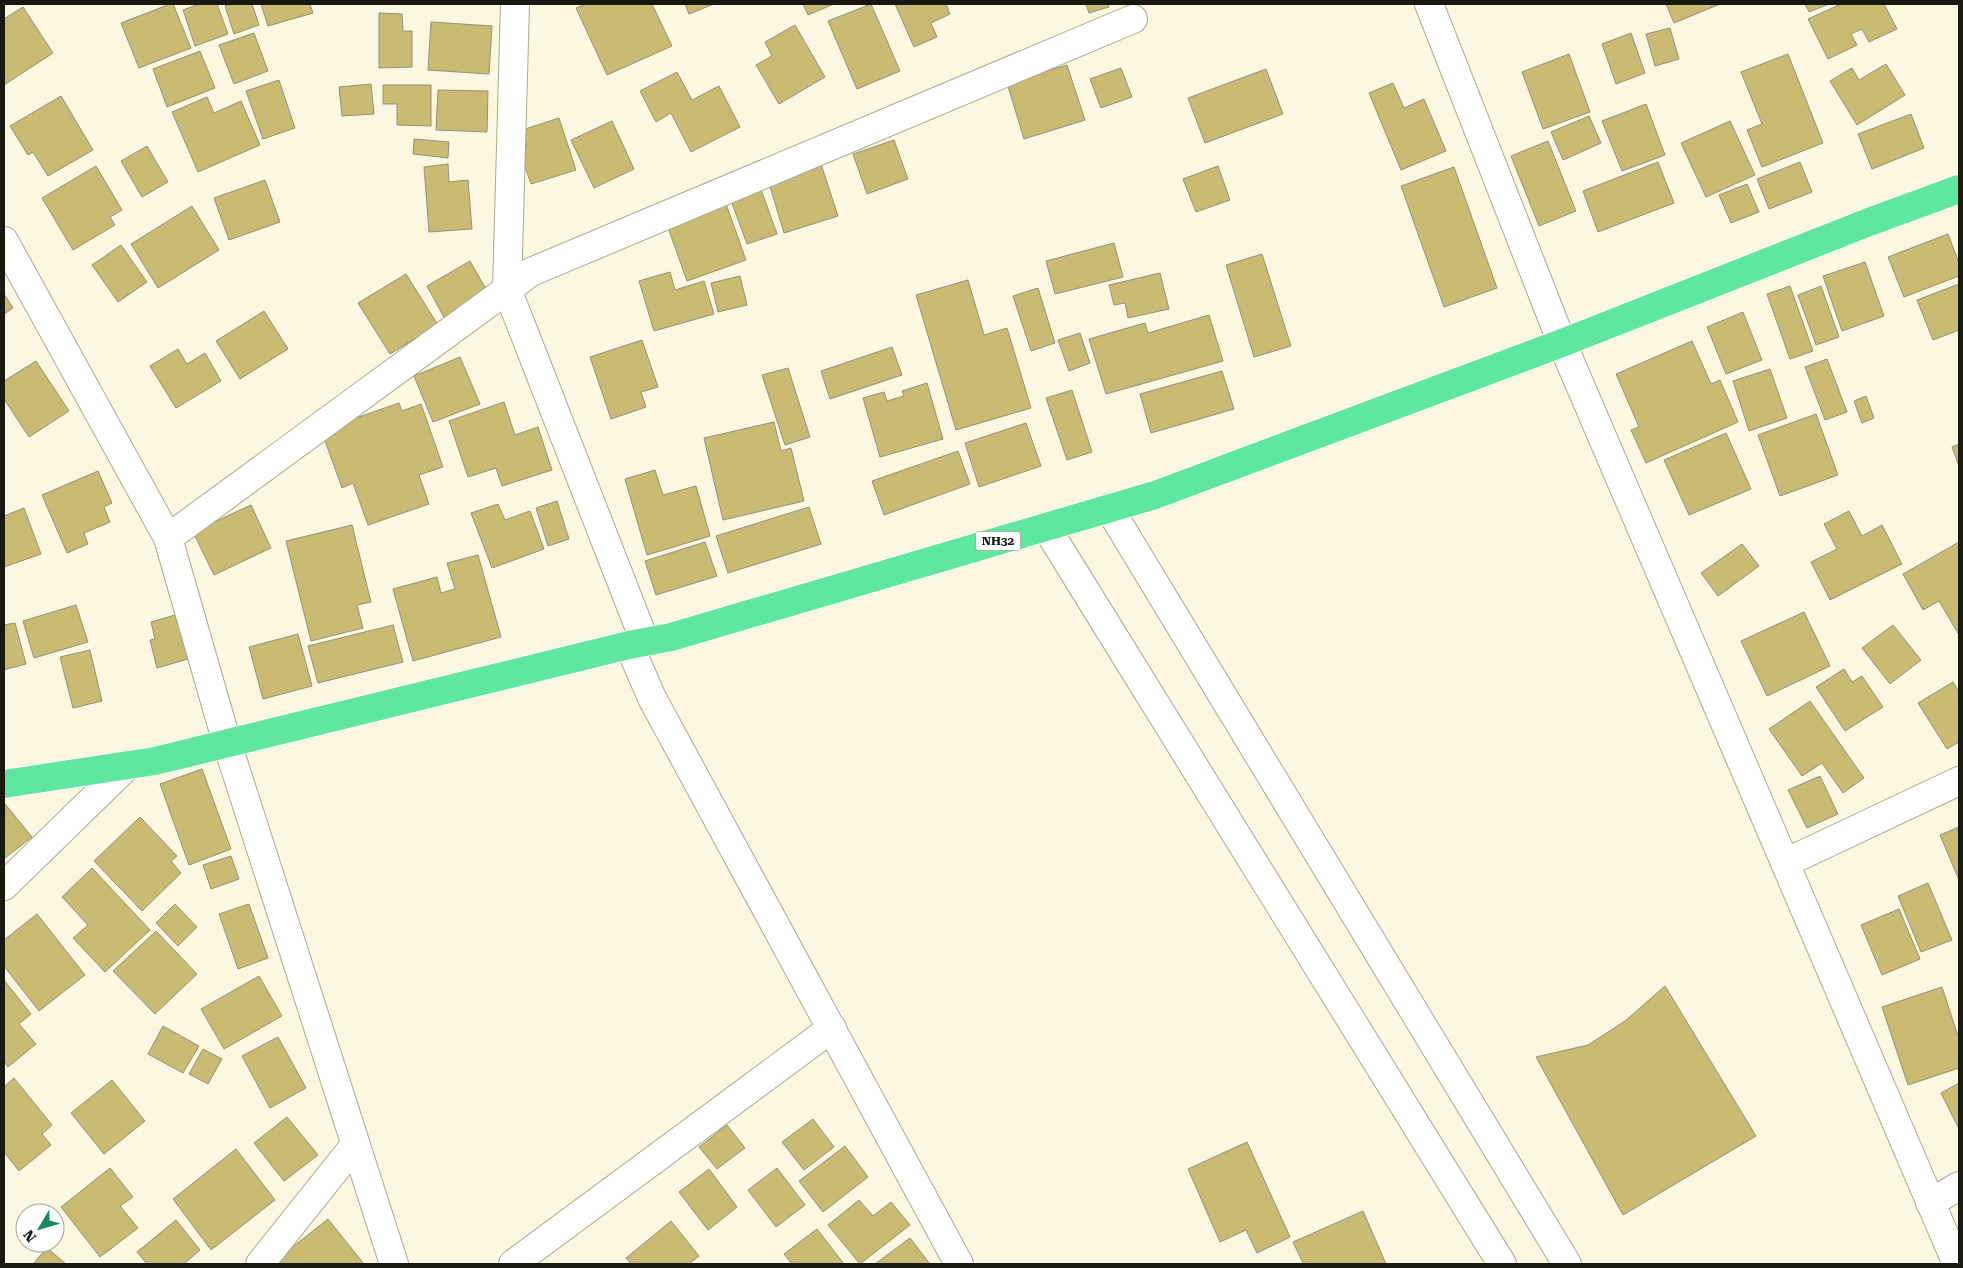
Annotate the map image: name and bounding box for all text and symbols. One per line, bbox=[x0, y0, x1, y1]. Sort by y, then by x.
road number: NH32 bbox=[976, 532, 1020, 550]
north arrow bbox=[15, 1203, 65, 1253]
text: N bbox=[20, 1227, 39, 1245]

